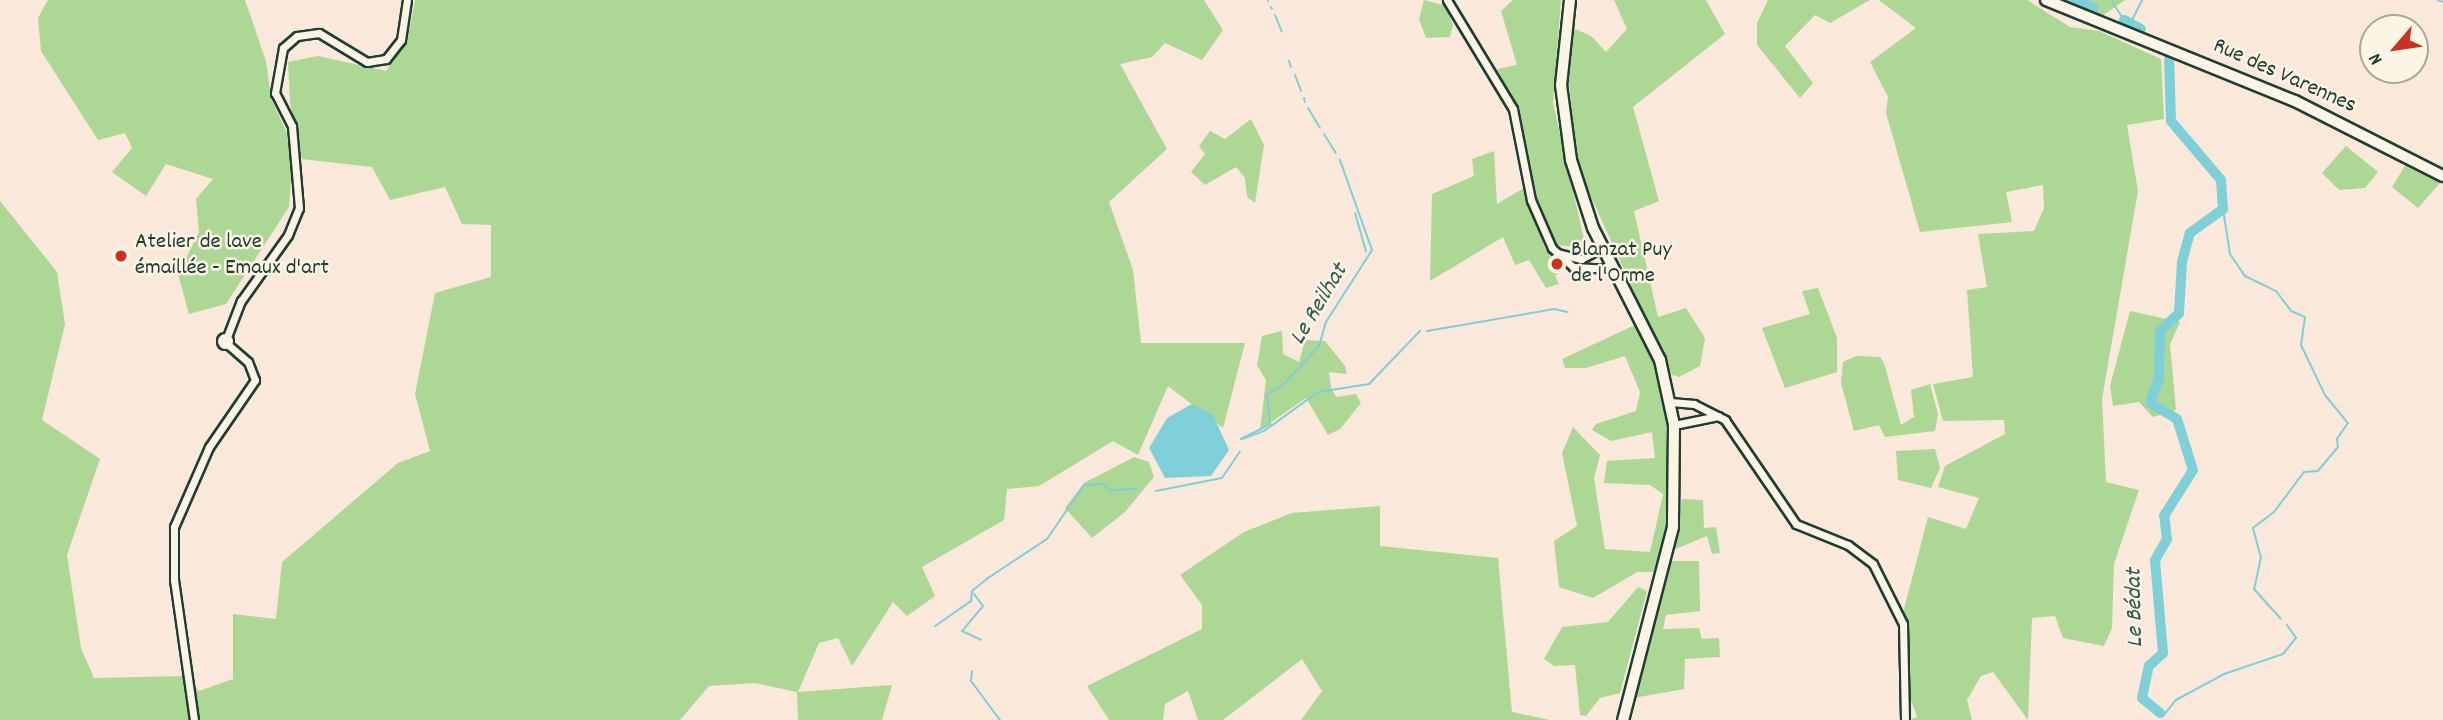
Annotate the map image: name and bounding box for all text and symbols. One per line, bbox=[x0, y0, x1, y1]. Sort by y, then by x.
north arrow bbox=[2359, 14, 2429, 84]
street label: Rue des Varennes bbox=[2208, 33, 2360, 121]
text: N bbox=[2363, 48, 2391, 69]
place label: Atelier de lave émaillée - Emaux d'art bbox=[135, 229, 329, 283]
place label: Blanzat Puy de l'Orme bbox=[1571, 237, 1672, 291]
marker: Atelier de lave émaillée - Emaux d'art bbox=[113, 248, 129, 264]
marker: Blanzat Puy de l'Orme bbox=[1549, 256, 1565, 272]
water label: Le Reilhat bbox=[1285, 259, 1355, 351]
water label: Le Bédat bbox=[2121, 568, 2151, 648]

